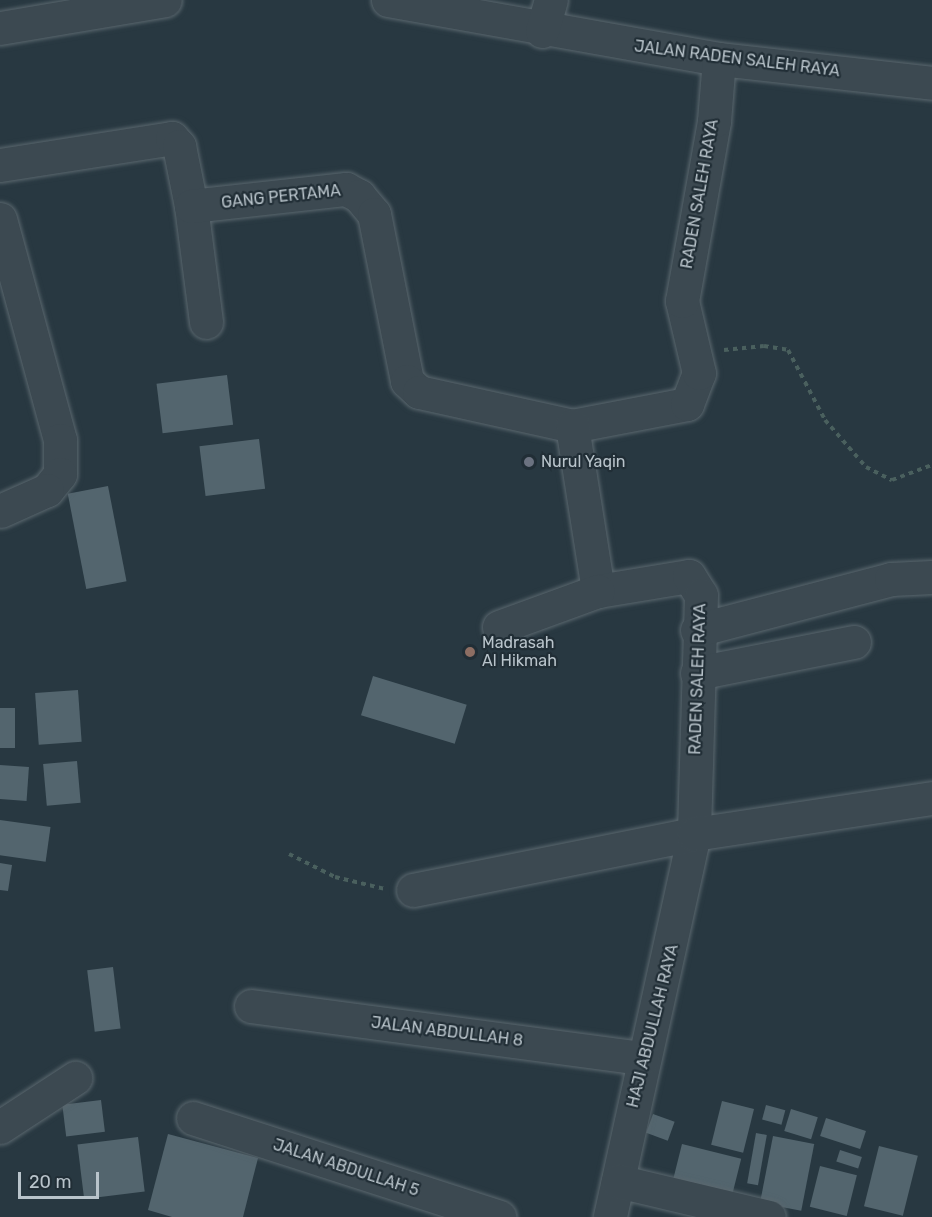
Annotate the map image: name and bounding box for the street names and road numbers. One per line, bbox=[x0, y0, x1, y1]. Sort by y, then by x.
street label: JALAN RADEN SALEH RAYA bbox=[633, 37, 841, 81]
street label: RADEN SALEH RAYA bbox=[677, 118, 723, 270]
street label: GANG PERTAMA bbox=[220, 181, 342, 213]
street label: RADEN SALEH RAYA bbox=[686, 603, 710, 755]
street label: HAJI ABDULLAH RAYA bbox=[623, 942, 683, 1110]
street label: JALAN ABDULLAH 8 bbox=[370, 1013, 524, 1051]
street label: JALAN ABDULLAH 5 bbox=[270, 1135, 422, 1201]

